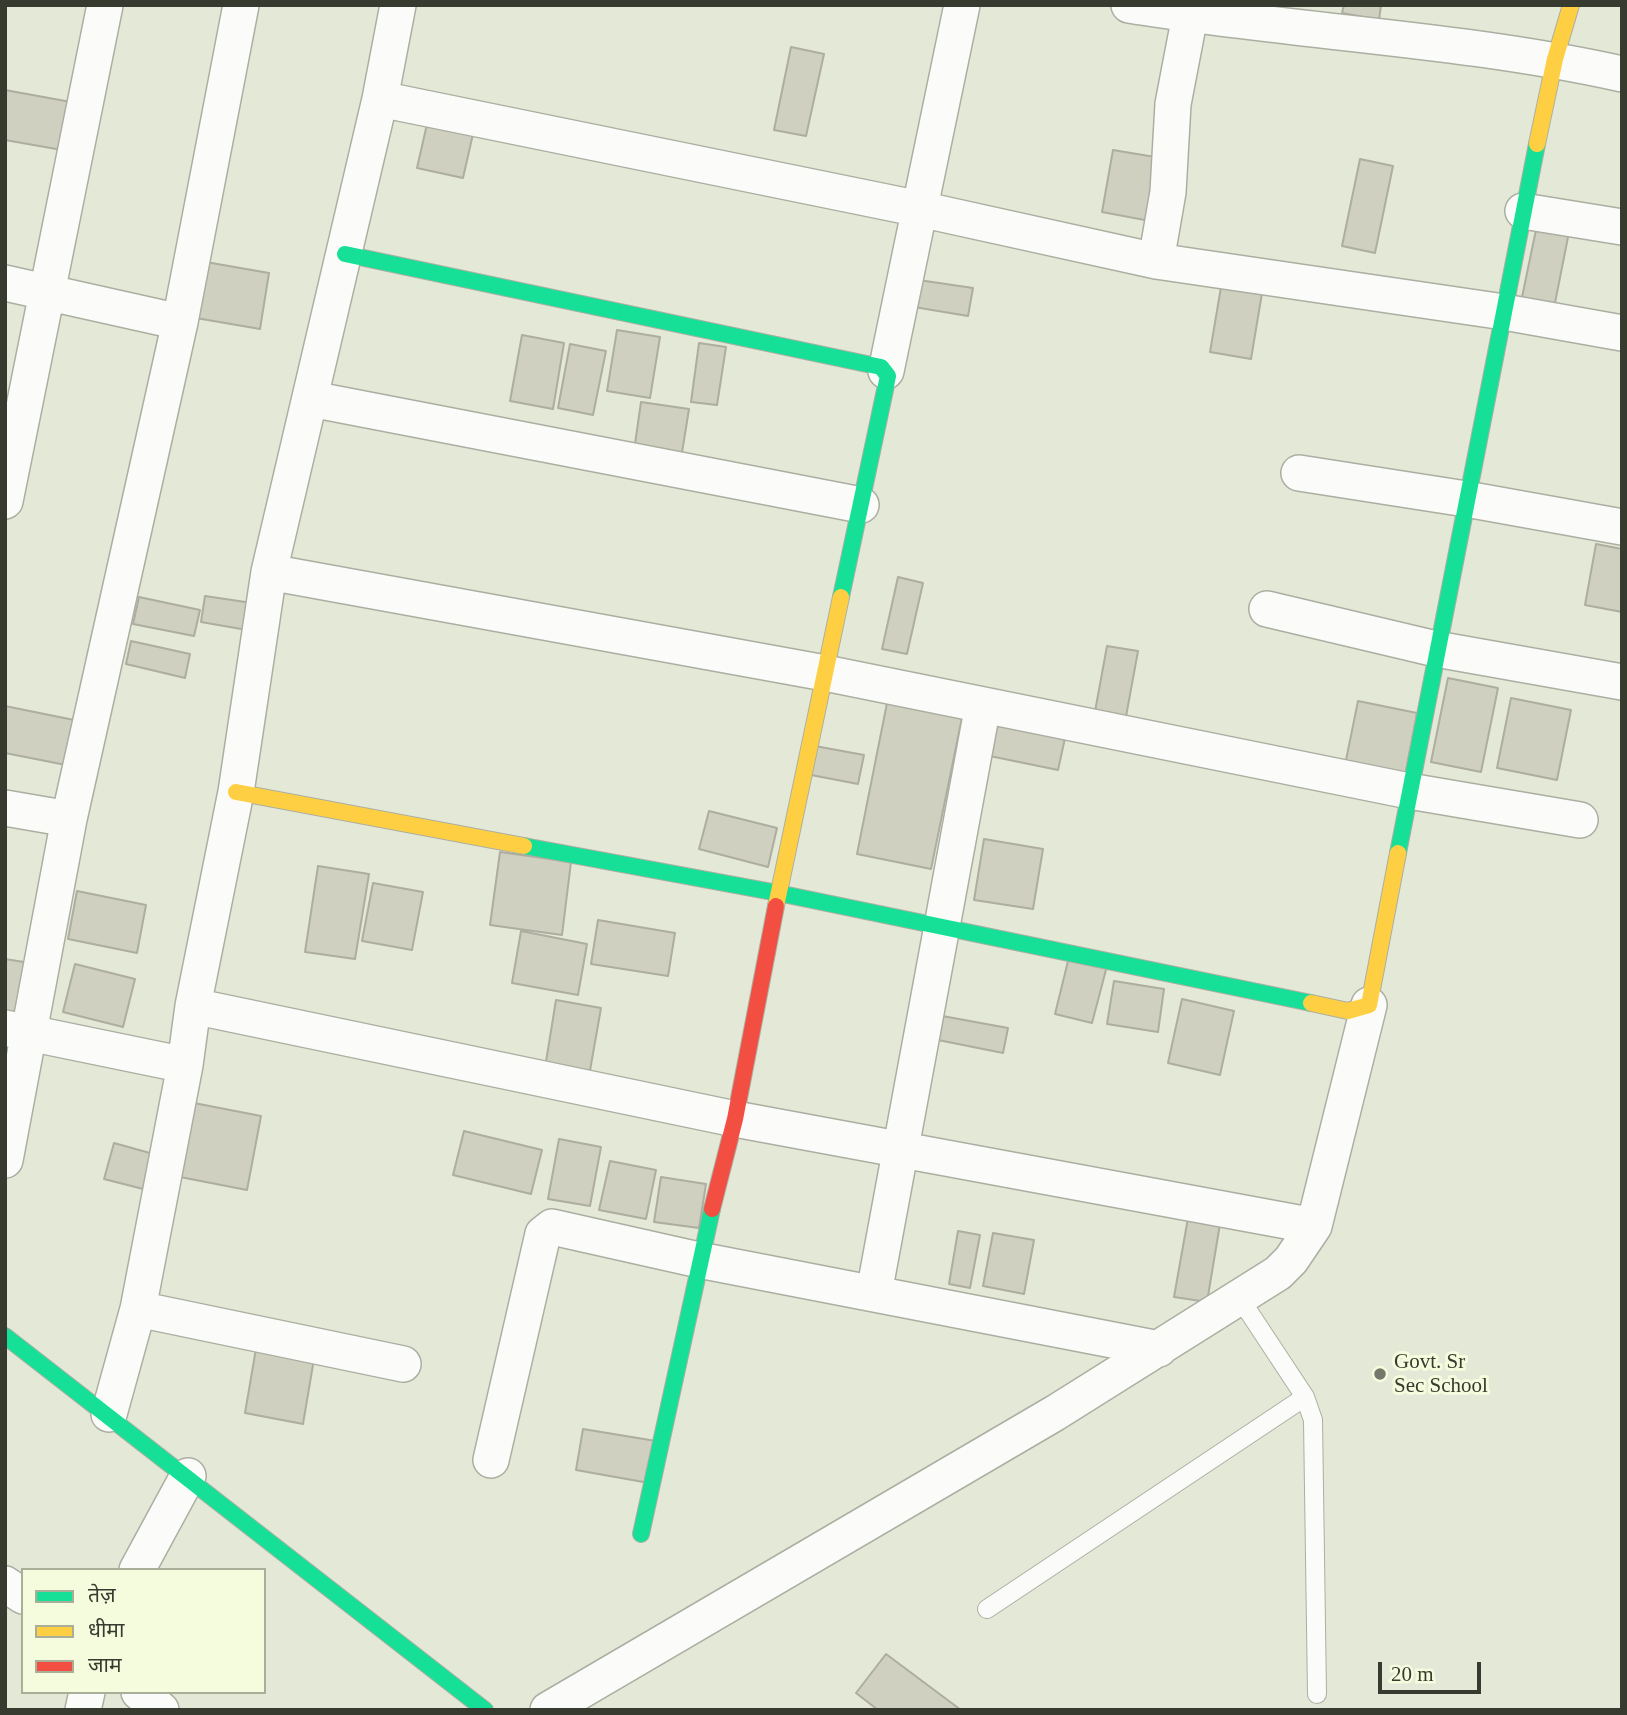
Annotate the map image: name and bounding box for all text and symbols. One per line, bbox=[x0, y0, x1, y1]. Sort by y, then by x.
place label: Govt. Sr Sec School bbox=[1394, 1349, 1488, 1399]
marker: Govt. Sr Sec School bbox=[1372, 1366, 1388, 1382]
legend bbox=[21, 1568, 266, 1694]
text: तेज़ bbox=[88, 1583, 116, 1607]
text: धीमा bbox=[88, 1618, 124, 1642]
scale bar bbox=[1382, 1648, 1485, 1692]
text: जाम bbox=[88, 1653, 122, 1677]
text: 20 m bbox=[1391, 1662, 1434, 1686]

